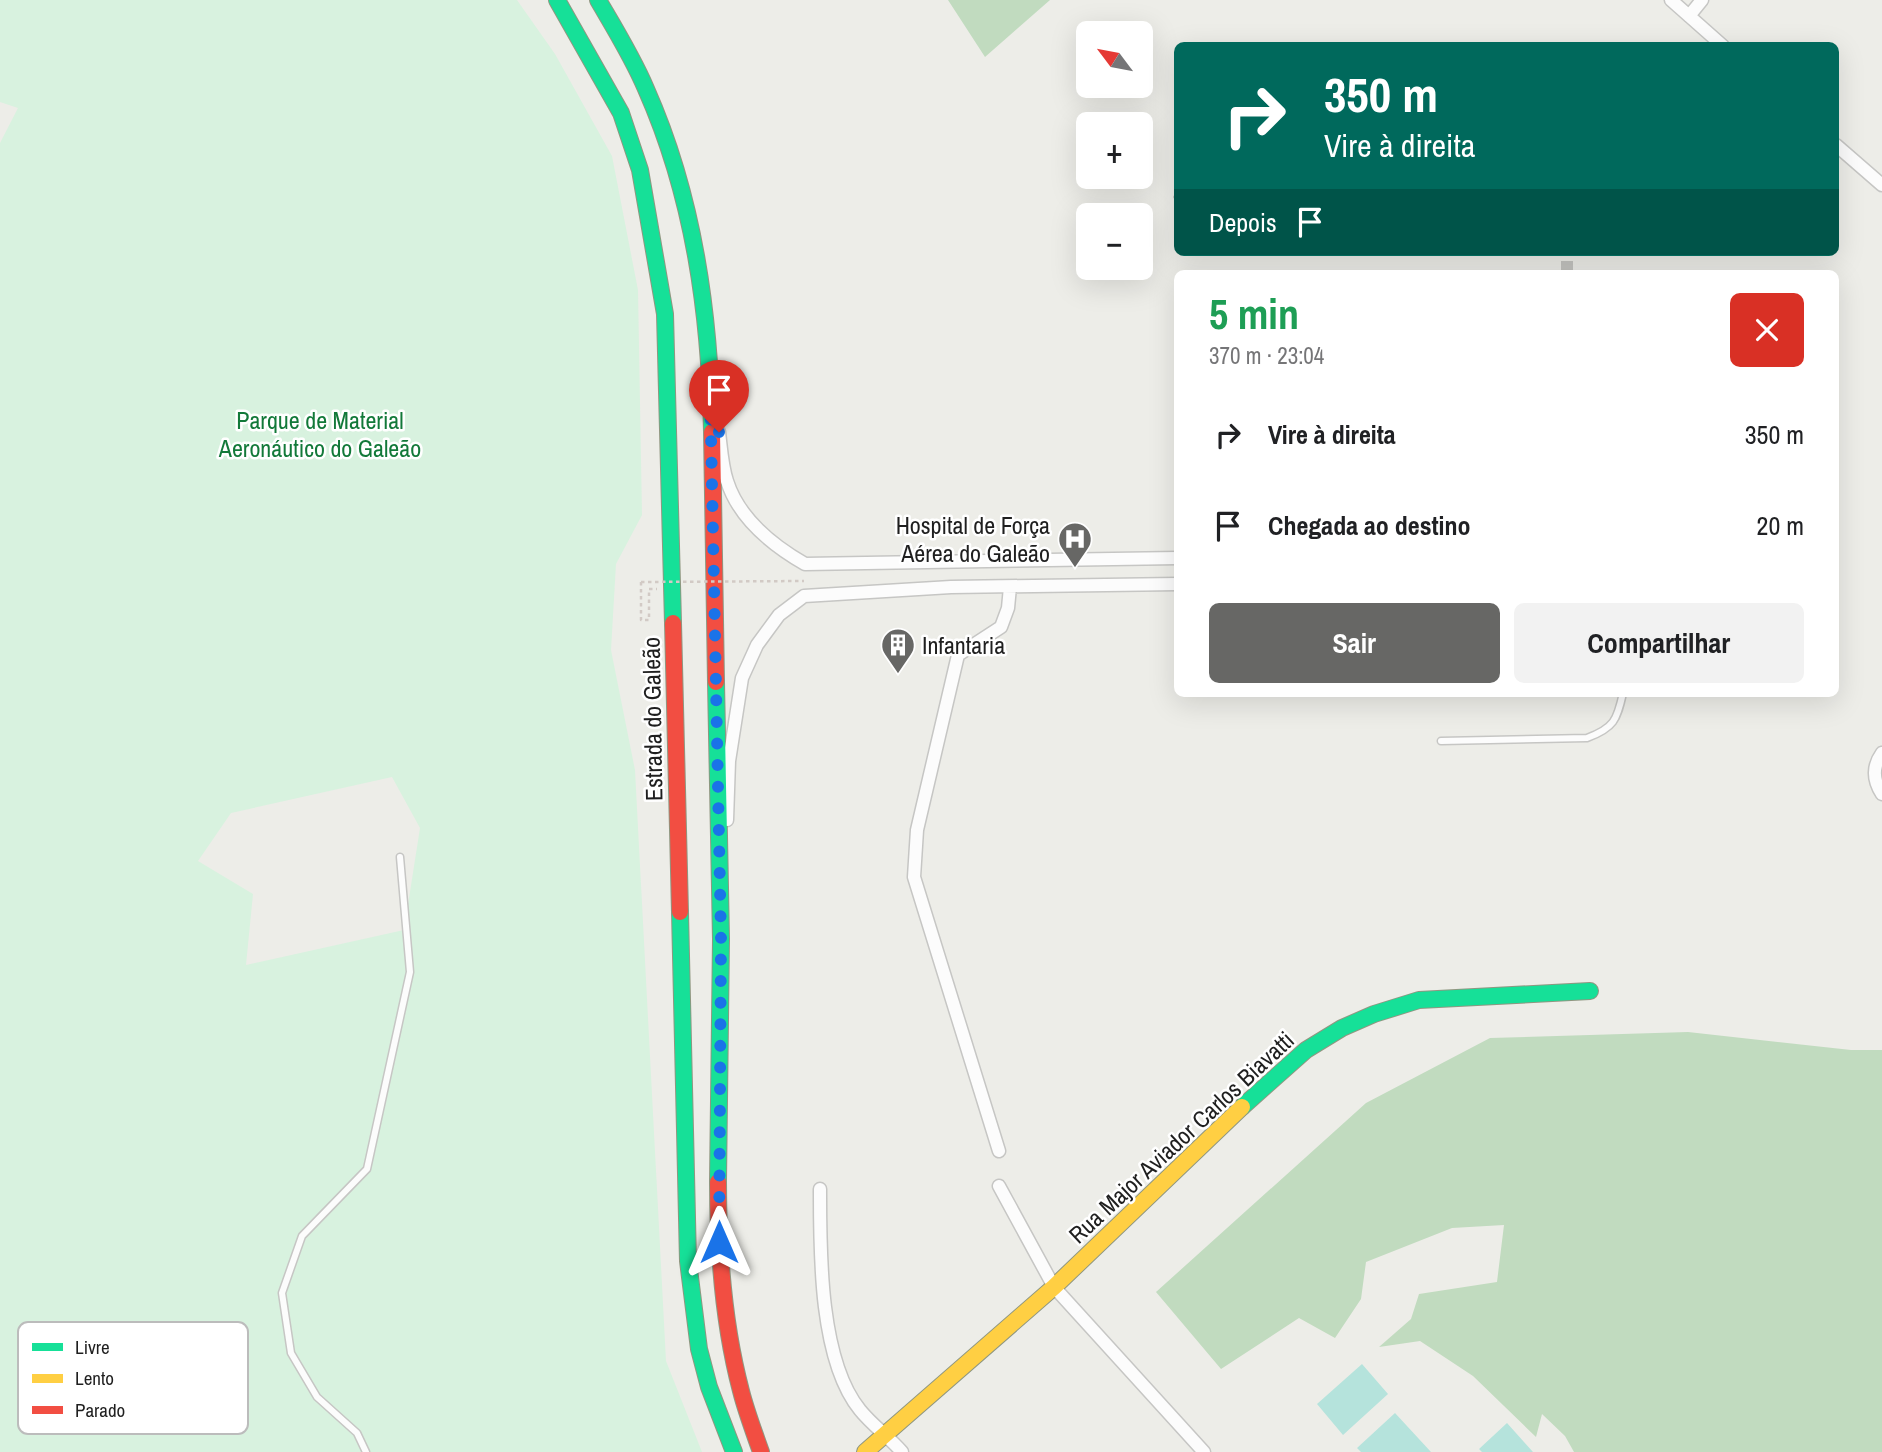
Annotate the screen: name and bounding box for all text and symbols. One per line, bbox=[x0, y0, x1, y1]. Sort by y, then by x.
north arrow bbox=[1076, 21, 1153, 98]
map controls bbox=[1076, 21, 1153, 280]
text: 350 m bbox=[1324, 61, 1438, 127]
icon: right bbox=[1209, 70, 1300, 161]
button: + bbox=[1076, 112, 1153, 189]
text: Vire à direita bbox=[1324, 124, 1475, 167]
button: − bbox=[1076, 203, 1153, 280]
icon: arrive bbox=[1291, 203, 1329, 241]
text: Depois bbox=[1209, 205, 1277, 240]
text: 5 min bbox=[1209, 286, 1299, 342]
button: close bbox=[1730, 293, 1804, 367]
text: 370 m · 23:04 bbox=[1209, 340, 1324, 371]
pin bbox=[689, 360, 749, 432]
icon: arrive bbox=[700, 371, 738, 409]
park label: Parque de Material Aeronáutico do Galeão bbox=[218, 404, 421, 464]
icon: right bbox=[1209, 416, 1247, 454]
text: Vire à direita bbox=[1268, 417, 1396, 452]
text: 350 m bbox=[1745, 417, 1804, 452]
icon: arrive bbox=[1209, 507, 1247, 545]
text: Chegada ao destino bbox=[1268, 508, 1471, 543]
text: 20 m bbox=[1757, 508, 1804, 543]
place label: Hospital de Força Aérea do Galeão bbox=[896, 509, 1050, 569]
hospital icon: Hospital de Força Aérea do Galeão bbox=[1056, 520, 1094, 569]
button: Sair bbox=[1209, 603, 1500, 683]
button: Compartilhar bbox=[1514, 603, 1804, 683]
building icon: Infantaria bbox=[879, 626, 917, 675]
place label: Infantaria bbox=[922, 629, 1005, 661]
street label: Estrada do Galeão bbox=[635, 637, 669, 801]
street label: Rua Major Aviador Carlos Biavatti bbox=[1061, 1024, 1301, 1250]
position arrow bbox=[682, 1205, 756, 1279]
legend bbox=[18, 1322, 248, 1434]
text: Livre bbox=[75, 1334, 110, 1360]
text: Lento bbox=[75, 1365, 114, 1391]
text: Parado bbox=[75, 1397, 125, 1423]

